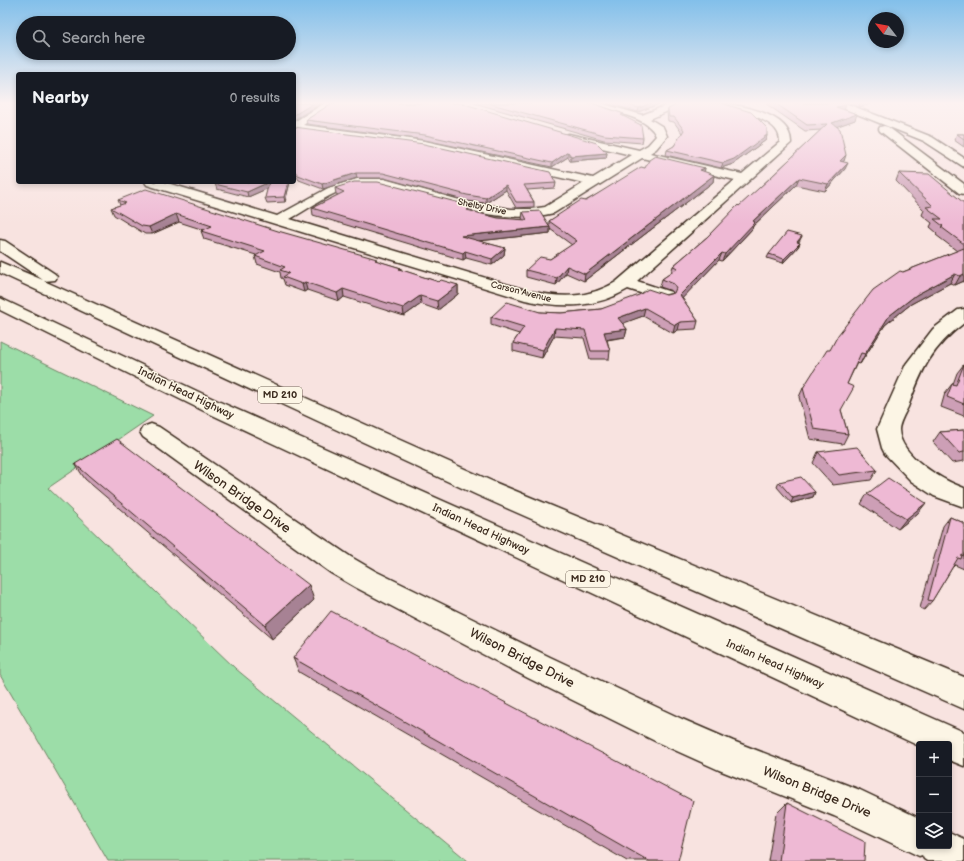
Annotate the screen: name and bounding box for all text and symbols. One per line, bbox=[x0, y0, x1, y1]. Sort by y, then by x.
north arrow bbox=[868, 12, 904, 48]
search box bbox=[16, 16, 296, 60]
icon: search bbox=[30, 27, 52, 49]
text: Search here bbox=[62, 29, 145, 48]
text: Nearby bbox=[32, 88, 89, 108]
text: 0 results bbox=[230, 90, 280, 106]
street label: Shelby Drive bbox=[457, 196, 508, 218]
street label: Carson Avenue bbox=[490, 279, 553, 305]
street label: Indian Head Highway bbox=[136, 364, 236, 422]
road number: MD 210 bbox=[258, 387, 302, 403]
street label: Wilson Bridge Drive bbox=[190, 457, 294, 537]
street label: Indian Head Highway bbox=[430, 501, 532, 557]
road number: MD 210 bbox=[566, 571, 610, 587]
street label: Wilson Bridge Drive bbox=[467, 625, 577, 691]
street label: Indian Head Highway bbox=[724, 637, 826, 691]
map controls bbox=[916, 741, 952, 849]
button: + bbox=[916, 741, 952, 777]
street label: Wilson Bridge Drive bbox=[761, 763, 874, 821]
button: − bbox=[916, 777, 952, 813]
button: layers bbox=[916, 813, 952, 849]

